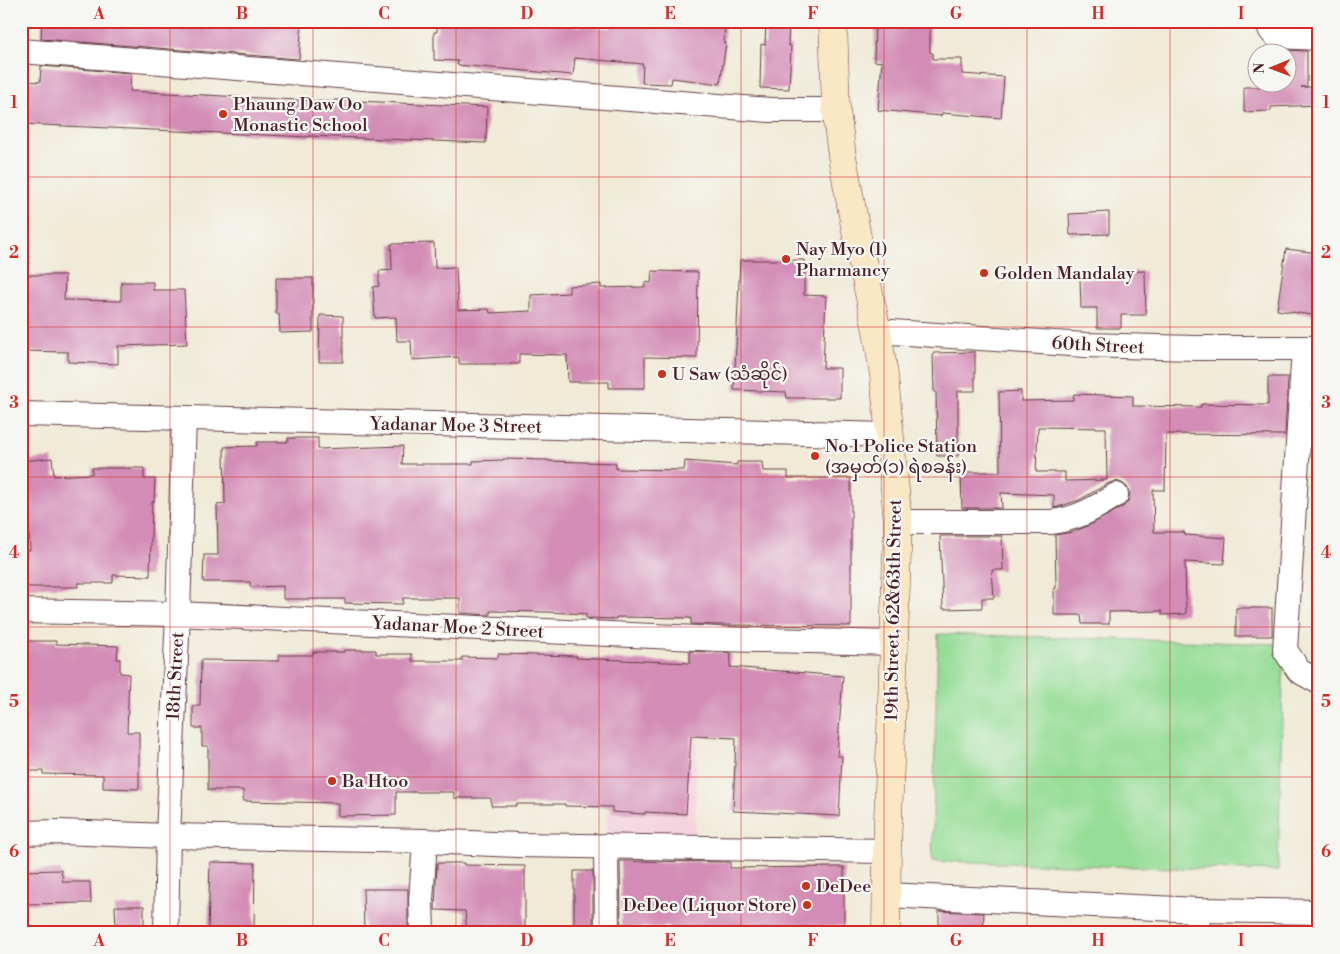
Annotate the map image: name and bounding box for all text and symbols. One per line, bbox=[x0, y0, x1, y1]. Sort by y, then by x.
text: A bbox=[92, 4, 105, 24]
text: B bbox=[236, 4, 248, 24]
text: C bbox=[378, 4, 390, 24]
text: D bbox=[521, 4, 534, 24]
text: E bbox=[664, 4, 676, 24]
text: F bbox=[807, 4, 819, 24]
text: G bbox=[950, 4, 963, 24]
text: H bbox=[1091, 4, 1105, 24]
text: I bbox=[1238, 4, 1244, 24]
north arrow bbox=[1248, 42, 1298, 92]
text: N bbox=[1251, 63, 1269, 74]
text: 1 bbox=[10, 93, 18, 113]
place label: Phaung Daw Oo Monastic School bbox=[233, 93, 368, 137]
text: 1 bbox=[1322, 93, 1330, 113]
marker: Phaung Daw Oo Monastic School bbox=[217, 108, 229, 120]
place label: Nay Myo (1) Pharmancy bbox=[796, 238, 890, 282]
text: 2 bbox=[9, 243, 19, 263]
text: 2 bbox=[1321, 243, 1331, 263]
marker: Nay Myo (1) Pharmancy bbox=[780, 253, 792, 265]
place label: Golden Mandalay bbox=[994, 262, 1135, 285]
marker: Golden Mandalay bbox=[978, 267, 990, 279]
street label: 60th Street bbox=[1051, 332, 1146, 359]
place label: U Saw (သံဆိုင်) bbox=[672, 360, 788, 389]
marker: U Saw (သံဆိုင်) bbox=[656, 368, 668, 380]
text: 3 bbox=[9, 393, 19, 413]
text: 3 bbox=[1321, 393, 1331, 413]
street label: Yadanar Moe 3 Street bbox=[369, 412, 543, 439]
place label: No 1 Police Station (အမှတ်(၁) ရဲစခန်း) bbox=[825, 435, 977, 482]
marker: No 1 Police Station (အမှတ်(၁) ရဲစခန်း) bbox=[809, 450, 821, 462]
street label: 19th Street, 62&63th Street bbox=[880, 498, 907, 721]
text: 4 bbox=[9, 543, 20, 563]
text: 4 bbox=[1321, 543, 1332, 563]
street label: Yadanar Moe 2 Street bbox=[370, 611, 545, 644]
street label: 18th Street bbox=[162, 631, 189, 721]
text: 5 bbox=[9, 692, 19, 712]
text: 5 bbox=[1321, 692, 1331, 712]
place label: Ba Htoo bbox=[341, 770, 408, 793]
marker: Ba Htoo bbox=[326, 775, 338, 787]
text: 6 bbox=[9, 842, 19, 862]
text: 6 bbox=[1321, 842, 1331, 862]
place label: DeDee bbox=[816, 875, 871, 898]
marker: DeDee bbox=[800, 880, 812, 892]
place label: DeDee (Liquor Store) bbox=[623, 894, 797, 917]
marker: DeDee (Liquor Store) bbox=[801, 899, 813, 911]
text: A bbox=[92, 931, 105, 951]
text: B bbox=[236, 931, 248, 951]
text: C bbox=[378, 931, 390, 951]
text: D bbox=[521, 931, 534, 951]
text: E bbox=[664, 931, 676, 951]
text: F bbox=[807, 931, 819, 951]
text: G bbox=[950, 931, 963, 951]
text: H bbox=[1091, 931, 1105, 951]
text: I bbox=[1238, 931, 1244, 951]

